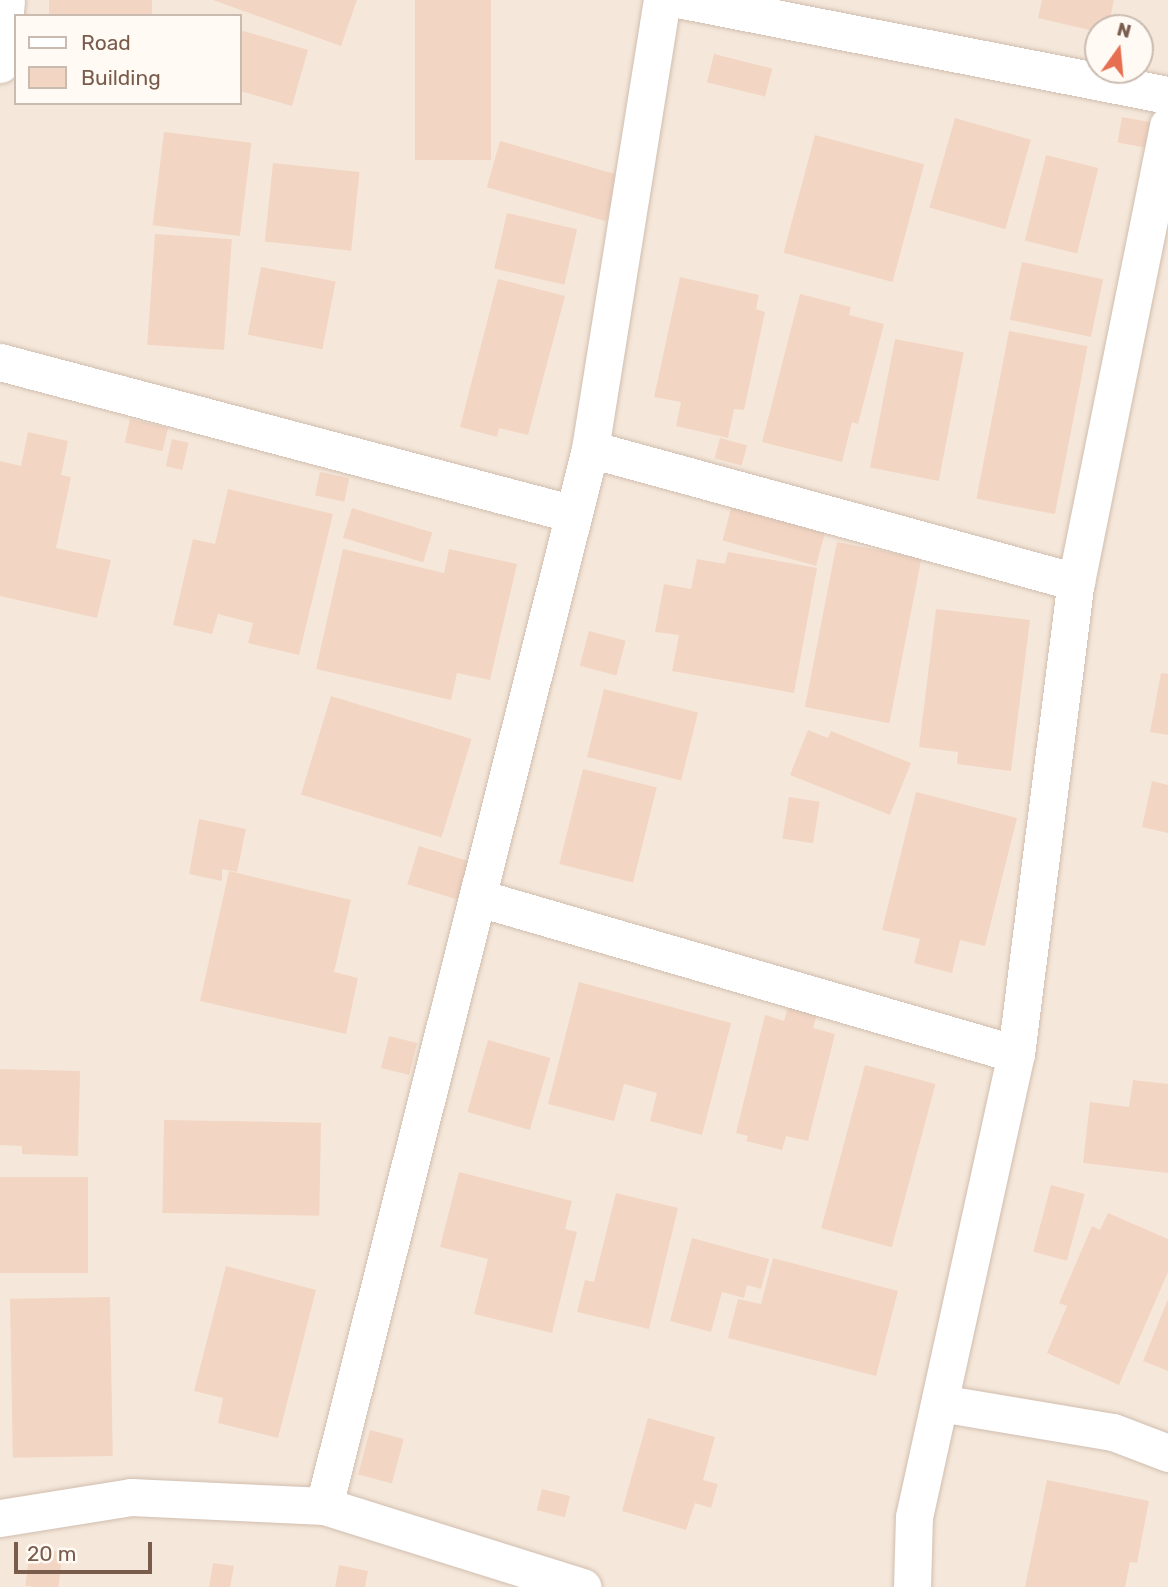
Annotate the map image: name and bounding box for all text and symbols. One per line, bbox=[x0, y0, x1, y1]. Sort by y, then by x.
legend bbox=[14, 14, 242, 105]
north arrow bbox=[1084, 14, 1154, 84]
text: N bbox=[1114, 17, 1134, 43]
text: Road bbox=[81, 30, 131, 55]
text: Building bbox=[81, 65, 161, 90]
scale bar bbox=[18, 1528, 156, 1572]
text: 20 m bbox=[27, 1541, 76, 1566]

